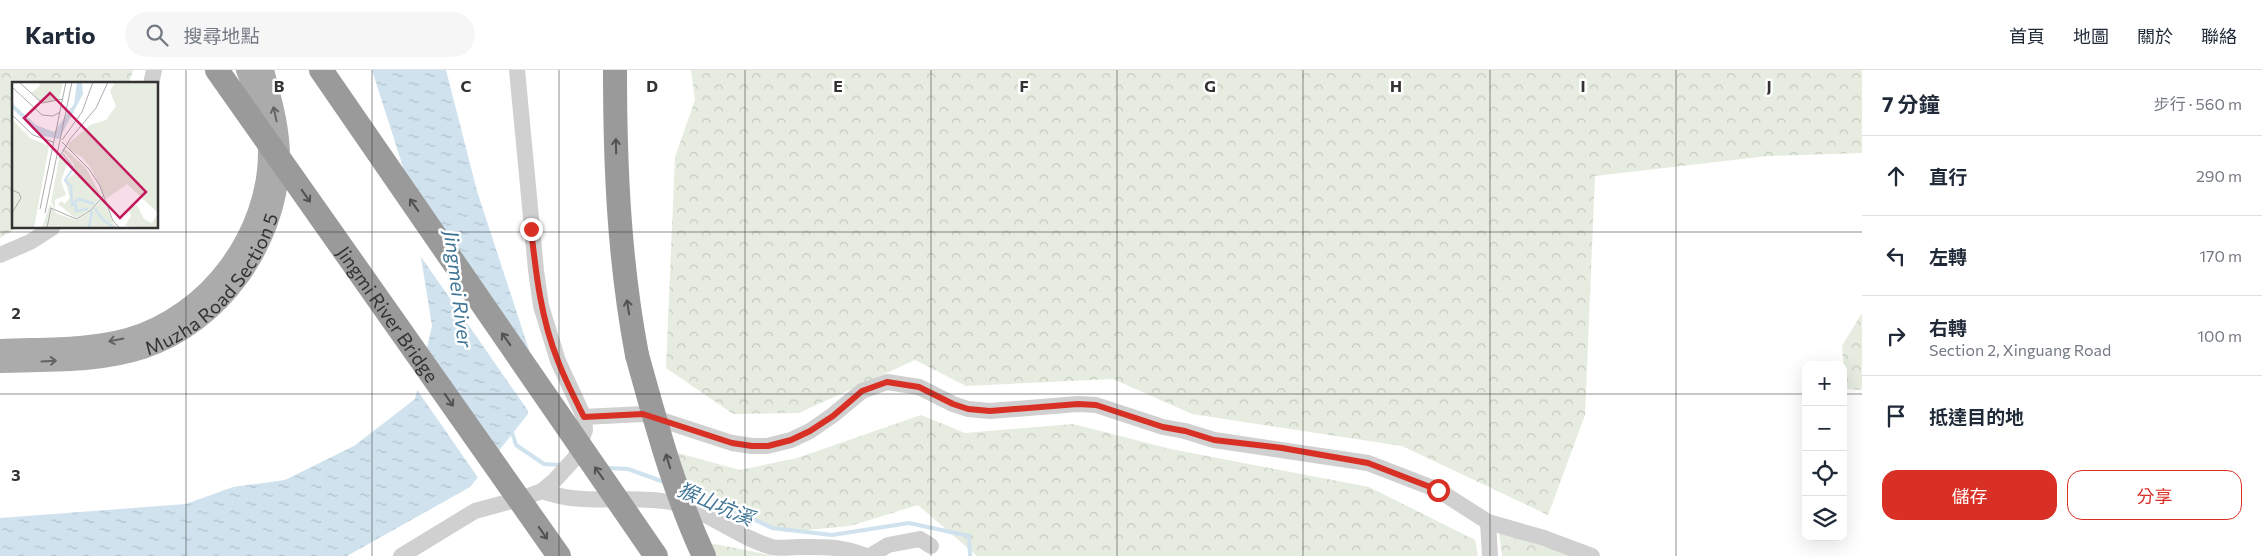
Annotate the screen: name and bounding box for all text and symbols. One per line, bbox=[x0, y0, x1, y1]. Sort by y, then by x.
search box bbox=[125, 12, 475, 57]
text: Kartio bbox=[25, 20, 95, 49]
icon: search bbox=[143, 21, 171, 49]
text: 搜尋地點 bbox=[183, 24, 260, 47]
text: 首頁 bbox=[2009, 25, 2045, 47]
text: 地圖 bbox=[2073, 25, 2109, 47]
text: 關於 bbox=[2137, 25, 2173, 47]
text: 聯絡 bbox=[2201, 25, 2237, 47]
text: B bbox=[274, 76, 285, 95]
text: C bbox=[461, 76, 472, 95]
text: D bbox=[646, 76, 658, 95]
text: E bbox=[833, 76, 843, 95]
text: F bbox=[1019, 76, 1029, 95]
text: G bbox=[1204, 76, 1216, 95]
text: H bbox=[1390, 76, 1402, 95]
text: I bbox=[1580, 76, 1586, 95]
text: J bbox=[1766, 76, 1772, 95]
inset map bbox=[12, 82, 159, 229]
text: 7 分鐘 bbox=[1882, 91, 1940, 116]
text: 步行 · 560 m bbox=[2154, 94, 2242, 113]
one-way arrow bbox=[270, 106, 280, 122]
one-way arrow bbox=[611, 138, 620, 154]
icon: ahead bbox=[1882, 162, 1910, 190]
text: 直行 bbox=[1929, 165, 1967, 188]
text: 290 m bbox=[2196, 166, 2242, 185]
one-way arrow bbox=[301, 189, 311, 203]
one-way arrow bbox=[409, 198, 419, 212]
street label: Muzha Road Section 5 bbox=[141, 210, 282, 359]
route end bbox=[520, 218, 543, 241]
water label: Jingmei River bbox=[440, 227, 478, 350]
street label: Jingmi River Bridge bbox=[333, 241, 444, 386]
icon: left bbox=[1882, 242, 1910, 270]
text: 左轉 bbox=[1929, 245, 1967, 268]
text: 170 m bbox=[2199, 246, 2242, 265]
one-way arrow bbox=[623, 300, 633, 316]
text: 2 bbox=[11, 303, 21, 322]
text: 右轉 bbox=[1929, 316, 1967, 339]
icon: right bbox=[1882, 322, 1910, 350]
text: 100 m bbox=[2197, 326, 2242, 345]
one-way arrow bbox=[501, 332, 511, 346]
one-way arrow bbox=[108, 336, 124, 346]
text: Section 2, Xinguang Road bbox=[1929, 340, 2111, 359]
one-way arrow bbox=[40, 356, 56, 366]
map controls bbox=[1802, 361, 1847, 541]
button: + bbox=[1802, 361, 1847, 406]
one-way arrow bbox=[444, 393, 454, 407]
icon: arrive bbox=[1882, 402, 1910, 430]
text: 抵達目的地 bbox=[1929, 405, 2024, 428]
button: − bbox=[1802, 406, 1847, 451]
button: locate bbox=[1802, 451, 1847, 496]
one-way arrow bbox=[662, 454, 672, 470]
text: 3 bbox=[11, 465, 21, 484]
one-way arrow bbox=[594, 466, 604, 480]
button: 儲存 bbox=[1882, 470, 2057, 520]
button: 分享 bbox=[2067, 470, 2242, 520]
water label: 猴山坑溪 bbox=[674, 476, 760, 531]
route start bbox=[1427, 479, 1450, 502]
button: layers bbox=[1802, 496, 1847, 541]
one-way arrow bbox=[538, 526, 548, 540]

